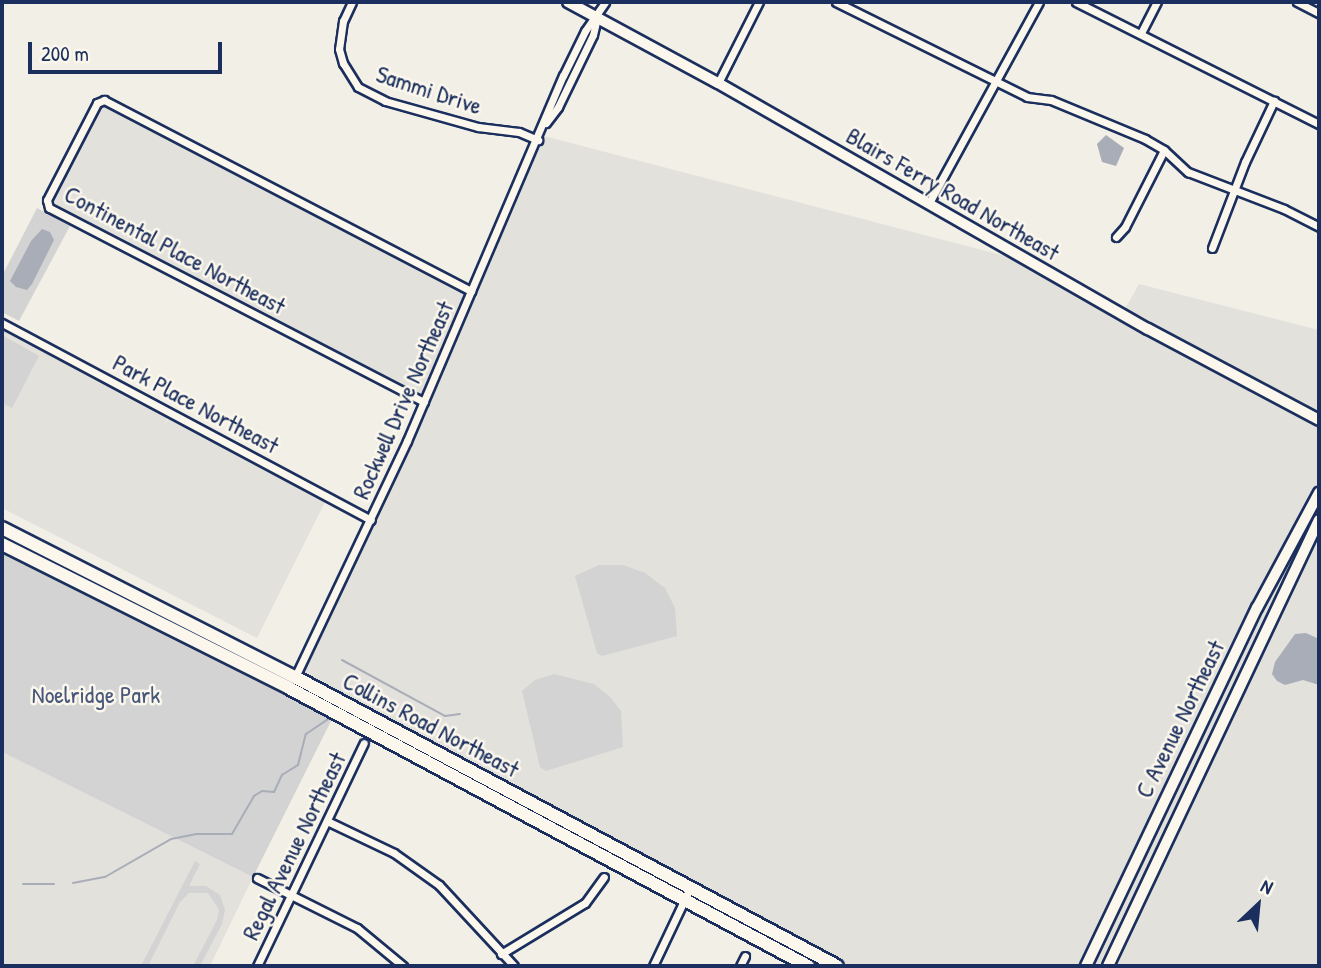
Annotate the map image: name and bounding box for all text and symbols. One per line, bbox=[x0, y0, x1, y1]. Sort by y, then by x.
scale bar bbox=[32, 28, 226, 72]
text: 200 m bbox=[41, 39, 89, 68]
street label: Sammi Drive bbox=[373, 59, 485, 121]
street label: Blairs Ferry Road Northeast bbox=[841, 121, 1065, 267]
street label: Continental Place Northeast bbox=[59, 179, 291, 321]
street label: Rockwell Drive Northeast bbox=[346, 297, 460, 503]
street label: Park Place Northeast bbox=[108, 348, 284, 460]
street label: C Avenue Northeast bbox=[1129, 636, 1231, 802]
street label: Collins Road Northeast bbox=[338, 666, 524, 784]
park label: Noelridge Park bbox=[32, 681, 160, 709]
street label: Regal Avenue Northeast bbox=[236, 747, 352, 945]
north arrow bbox=[1223, 870, 1293, 940]
text: N bbox=[1257, 872, 1277, 900]

